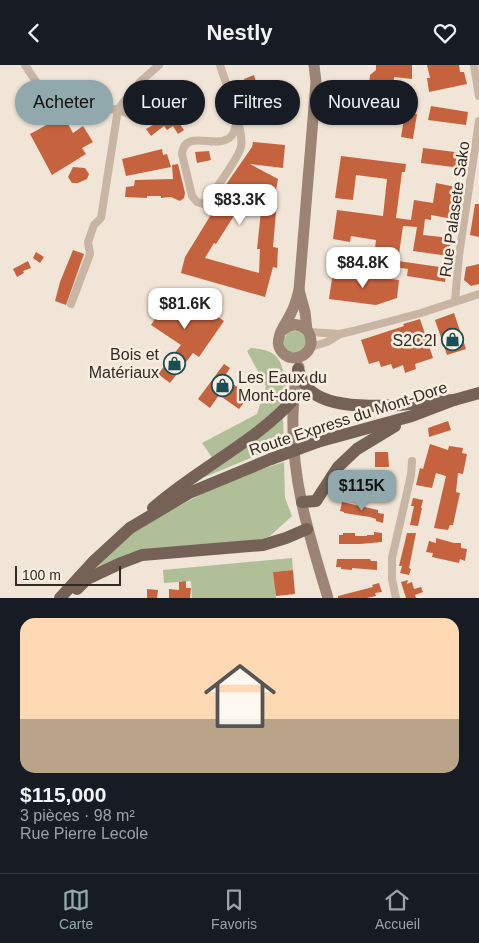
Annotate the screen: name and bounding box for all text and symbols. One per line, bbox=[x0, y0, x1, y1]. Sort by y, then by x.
icon: back bbox=[20, 19, 48, 47]
icon: heart bbox=[431, 19, 459, 47]
text: Nestly bbox=[206, 20, 273, 45]
chip: Acheter bbox=[15, 80, 113, 125]
chip: Louer bbox=[123, 80, 205, 125]
chip: Filtres bbox=[215, 80, 300, 125]
chip: Nouveau bbox=[310, 80, 418, 125]
street label: Rue Palasete Sako bbox=[437, 140, 472, 278]
pin: $83.3K bbox=[199, 184, 281, 226]
text: $83.3K bbox=[214, 191, 266, 208]
pin: $84.8K bbox=[322, 247, 404, 289]
text: $84.8K bbox=[337, 254, 389, 271]
pin: $81.6K bbox=[144, 287, 226, 330]
text: $81.6K bbox=[159, 295, 211, 312]
shop icon: S2C2I bbox=[441, 328, 465, 352]
place label: S2C2I bbox=[393, 332, 437, 349]
place label: Bois et Matériaux bbox=[89, 346, 160, 381]
shop icon: Bois et Matériaux bbox=[163, 351, 187, 375]
place label: Les Eaux du Mont-dore bbox=[238, 369, 327, 404]
shop icon: Les Eaux du Mont-dore bbox=[210, 374, 234, 398]
street label: Route Express du Mont-Dore bbox=[247, 378, 449, 459]
pin: $115K bbox=[327, 469, 397, 512]
text: $115K bbox=[339, 477, 385, 494]
scale bar bbox=[15, 563, 121, 586]
text: 100 m bbox=[22, 567, 61, 583]
icon: home bbox=[195, 651, 285, 741]
text: $115,000 bbox=[20, 783, 106, 806]
text: 3 pièces · 98 m² bbox=[20, 807, 135, 824]
text: Rue Pierre Lecole bbox=[20, 825, 148, 842]
tab: Carte bbox=[59, 886, 93, 932]
tab: Favoris bbox=[211, 886, 257, 932]
tab: Accueil bbox=[375, 886, 420, 932]

